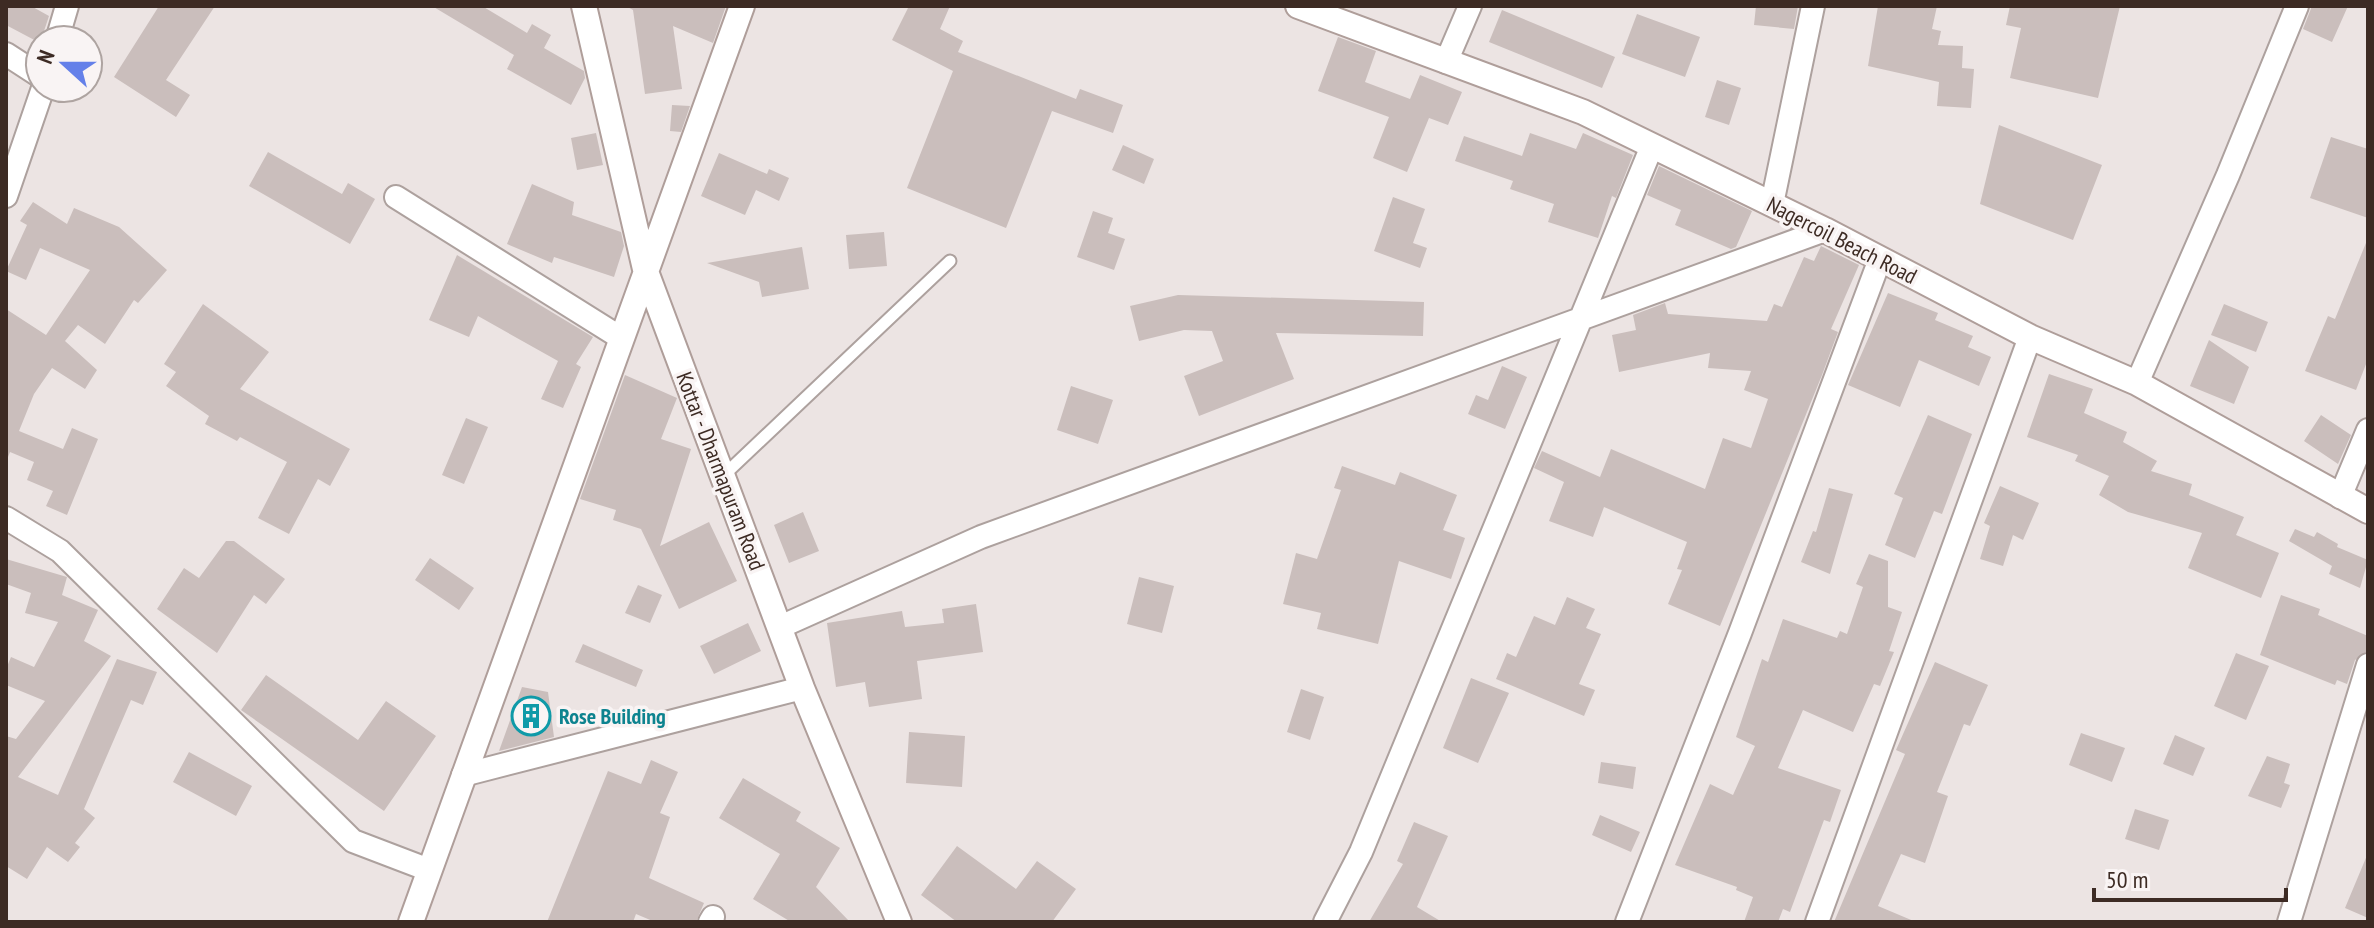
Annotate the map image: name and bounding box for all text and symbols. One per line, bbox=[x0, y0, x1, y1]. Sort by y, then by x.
north arrow bbox=[24, 24, 104, 104]
text: N bbox=[30, 46, 61, 67]
street label: Nagercoil Beach Road bbox=[1762, 190, 1922, 290]
street label: Kottar - Dharmapuram Road bbox=[670, 368, 772, 574]
building icon: Rose Building bbox=[510, 695, 552, 737]
place label: Rose Building bbox=[559, 702, 666, 730]
scale bar bbox=[2094, 852, 2286, 902]
text: 50 m bbox=[2106, 864, 2148, 895]

